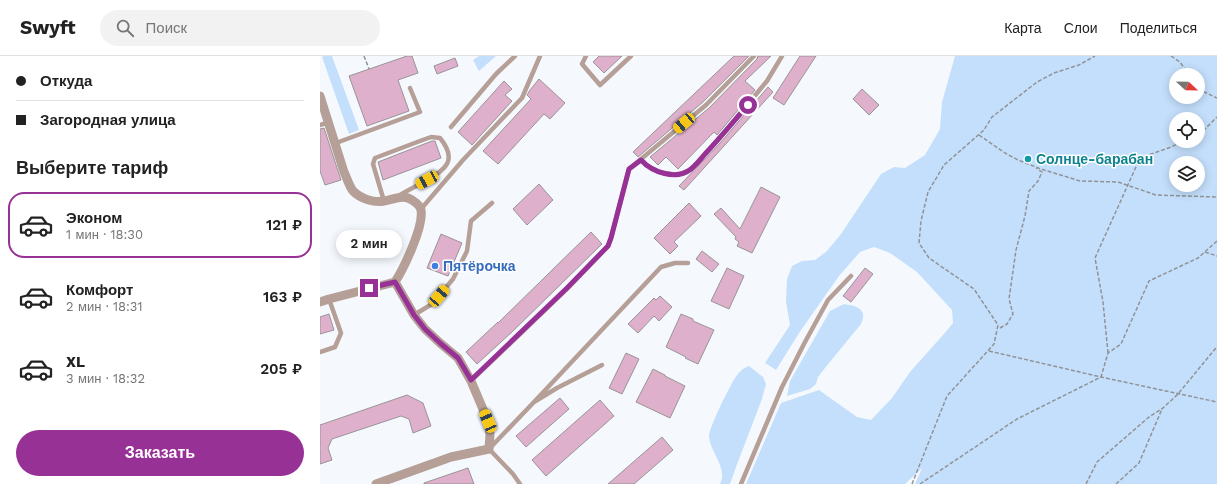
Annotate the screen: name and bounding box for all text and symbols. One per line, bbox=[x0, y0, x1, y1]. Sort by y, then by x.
search box bbox=[100, 10, 380, 46]
text: Swyft bbox=[20, 16, 76, 39]
icon: search bbox=[114, 17, 136, 39]
text: Поиск bbox=[146, 19, 187, 37]
text: Карта bbox=[1004, 20, 1042, 36]
text: Слои bbox=[1064, 20, 1098, 36]
text: Поделиться bbox=[1120, 20, 1197, 36]
north arrow bbox=[1169, 68, 1205, 104]
map controls bbox=[1169, 68, 1205, 192]
text: Откуда bbox=[40, 72, 92, 90]
route start bbox=[739, 96, 757, 114]
text: Загородная улица bbox=[40, 111, 176, 129]
car bbox=[671, 111, 697, 135]
button: locate bbox=[1169, 112, 1205, 148]
place label: Солнце-барабан bbox=[1036, 151, 1153, 167]
marker: Солнце-барабан bbox=[1023, 154, 1033, 164]
button: layers bbox=[1169, 156, 1205, 192]
text: Выберите тариф bbox=[16, 157, 168, 178]
car bbox=[414, 169, 440, 191]
icon: car bbox=[18, 207, 54, 243]
text: Эконом bbox=[66, 209, 122, 227]
text: 121 ₽ bbox=[266, 216, 302, 234]
text: 1 мин · 18:30 bbox=[66, 227, 143, 242]
callout: 2 мин bbox=[336, 230, 402, 258]
text: 2 мин bbox=[350, 236, 388, 251]
place label: Пятёрочка bbox=[443, 258, 516, 274]
marker: Пятёрочка bbox=[430, 261, 440, 271]
icon: car bbox=[18, 279, 54, 315]
route end bbox=[360, 279, 378, 297]
text: Комфорт bbox=[66, 281, 133, 299]
car bbox=[427, 283, 451, 309]
text: 163 ₽ bbox=[263, 288, 302, 306]
text: 2 мин · 18:31 bbox=[66, 299, 143, 314]
icon: car bbox=[18, 351, 54, 387]
text: XL bbox=[66, 353, 85, 371]
text: 205 ₽ bbox=[260, 360, 302, 378]
text: 3 мин · 18:32 bbox=[66, 371, 145, 386]
car bbox=[478, 408, 498, 434]
button: Заказать bbox=[16, 430, 304, 476]

